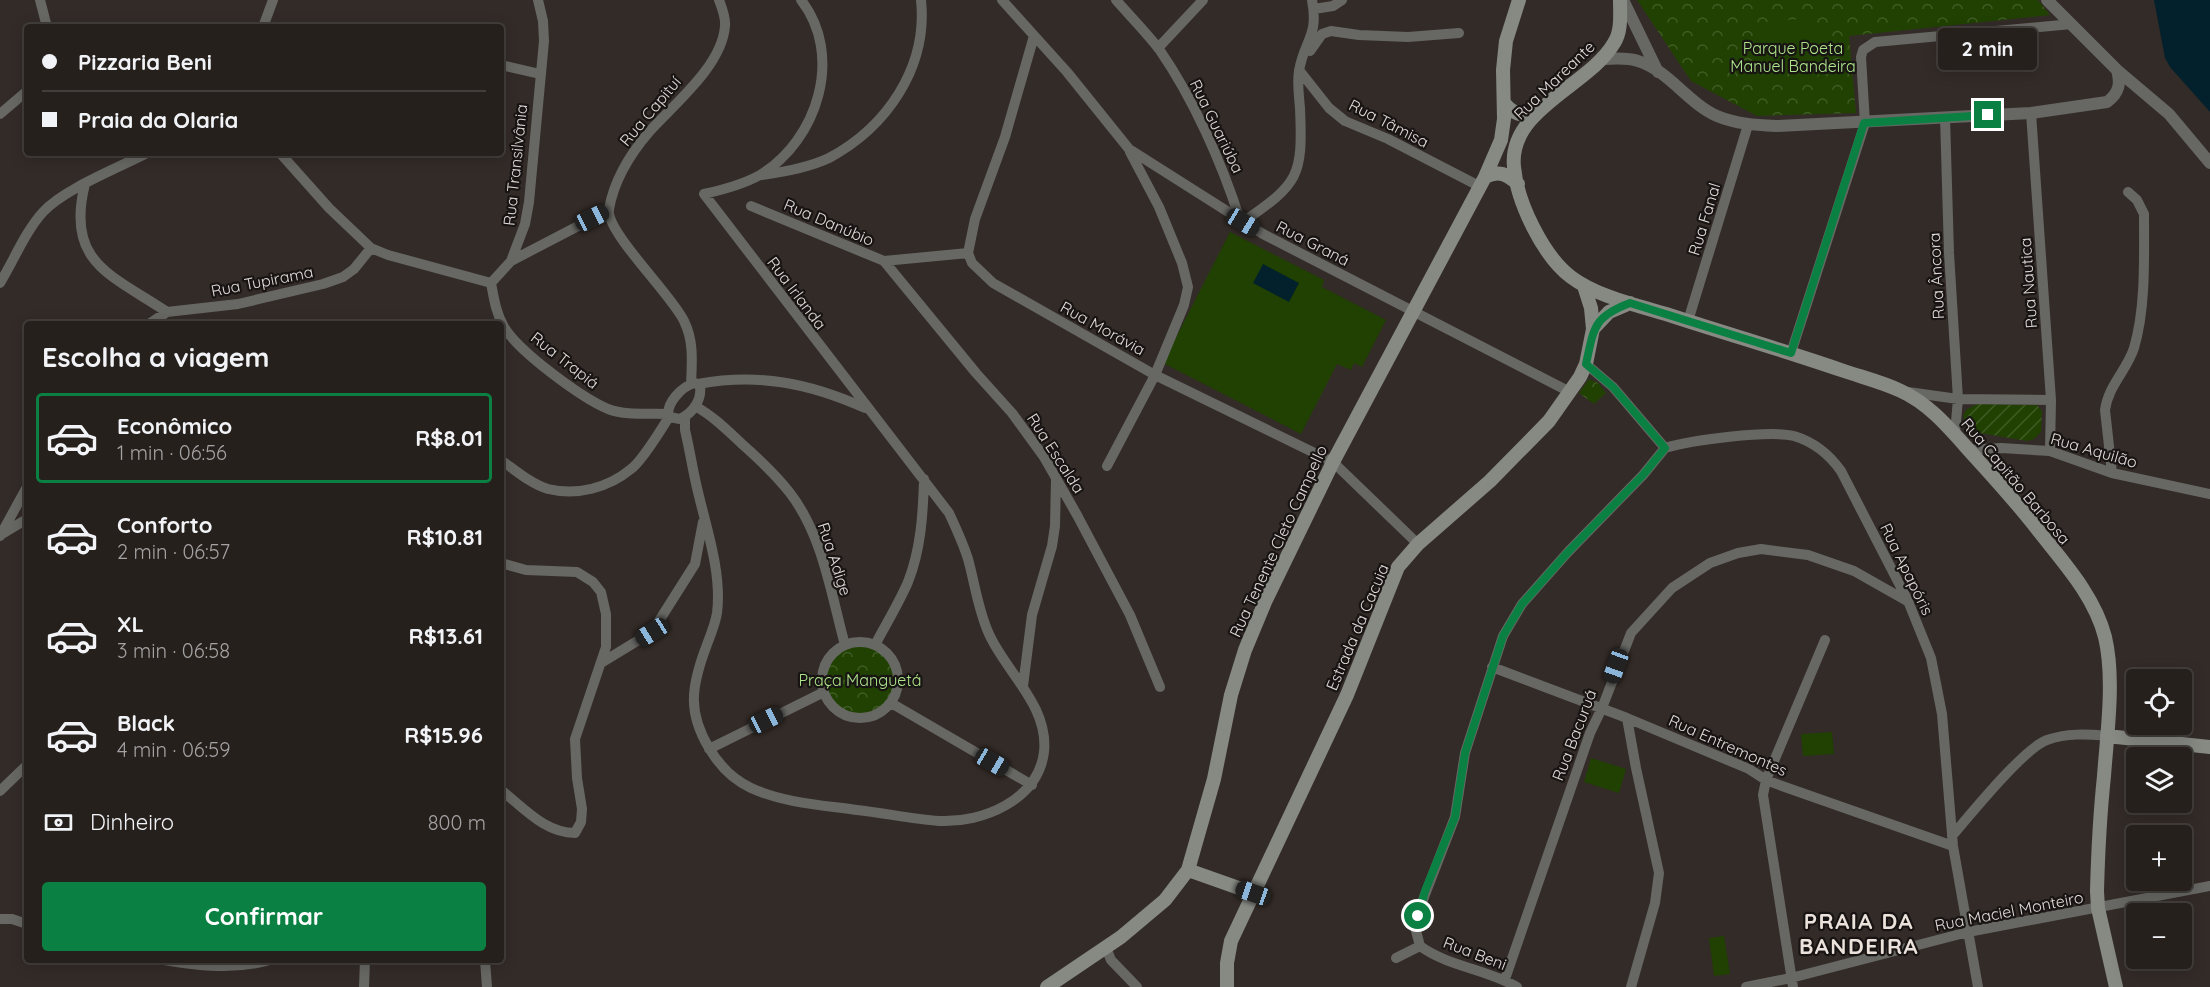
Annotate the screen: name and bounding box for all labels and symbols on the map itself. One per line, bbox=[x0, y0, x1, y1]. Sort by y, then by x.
callout: 2 min bbox=[1938, 28, 2038, 70]
street label: Rua Mareante bbox=[1509, 36, 1599, 124]
park label: Parque Poeta Manuel Bandeira bbox=[1730, 38, 1856, 76]
street label: Rua Capituí bbox=[615, 72, 685, 150]
street label: Rua Guariúba bbox=[1186, 76, 1248, 176]
street label: Rua Tâmisa bbox=[1346, 94, 1432, 152]
route end bbox=[1974, 101, 2001, 128]
street label: Rua Transilvânia bbox=[499, 103, 531, 227]
street label: Rua Fanal bbox=[1684, 180, 1724, 258]
street label: Rua Danúbio bbox=[781, 194, 877, 250]
car bbox=[572, 202, 612, 234]
car bbox=[1223, 205, 1263, 239]
street label: Rua Graná bbox=[1273, 216, 1353, 270]
street label: Rua Âncora bbox=[1924, 232, 1948, 320]
street label: Rua Nautica bbox=[2015, 237, 2041, 329]
street label: Rua Irlanda bbox=[763, 253, 831, 333]
street label: Rua Tupirama bbox=[209, 261, 315, 301]
street label: Rua Morávia bbox=[1057, 297, 1149, 359]
street label: Rua Trapiá bbox=[527, 327, 603, 393]
street label: Rua Escalda bbox=[1023, 409, 1089, 497]
street label: Rua Capitão Barbosa bbox=[1957, 414, 2075, 548]
street label: Rua Aquilão bbox=[2048, 428, 2140, 472]
street label: Rua Tenente Cleto Campello bbox=[1225, 442, 1331, 640]
street label: Rua Adige bbox=[814, 520, 856, 598]
street label: Rua Apapóris bbox=[1876, 520, 1938, 618]
street label: Estrada da Cacuia bbox=[1321, 561, 1393, 693]
car bbox=[632, 615, 672, 649]
car bbox=[1601, 646, 1631, 686]
park label: Praça Manguetá bbox=[799, 670, 921, 690]
street label: Rua Bacuruá bbox=[1547, 687, 1601, 783]
car bbox=[746, 704, 786, 736]
street label: Rua Entremontes bbox=[1666, 710, 1790, 780]
car bbox=[972, 745, 1012, 779]
car bbox=[1233, 879, 1273, 907]
street label: Rua Maciel Monteiro bbox=[1933, 887, 2085, 935]
route start bbox=[1404, 902, 1431, 929]
district label: PRAIA DA BANDEIRA bbox=[1799, 907, 1919, 960]
street label: Rua Beni bbox=[1441, 932, 1509, 974]

